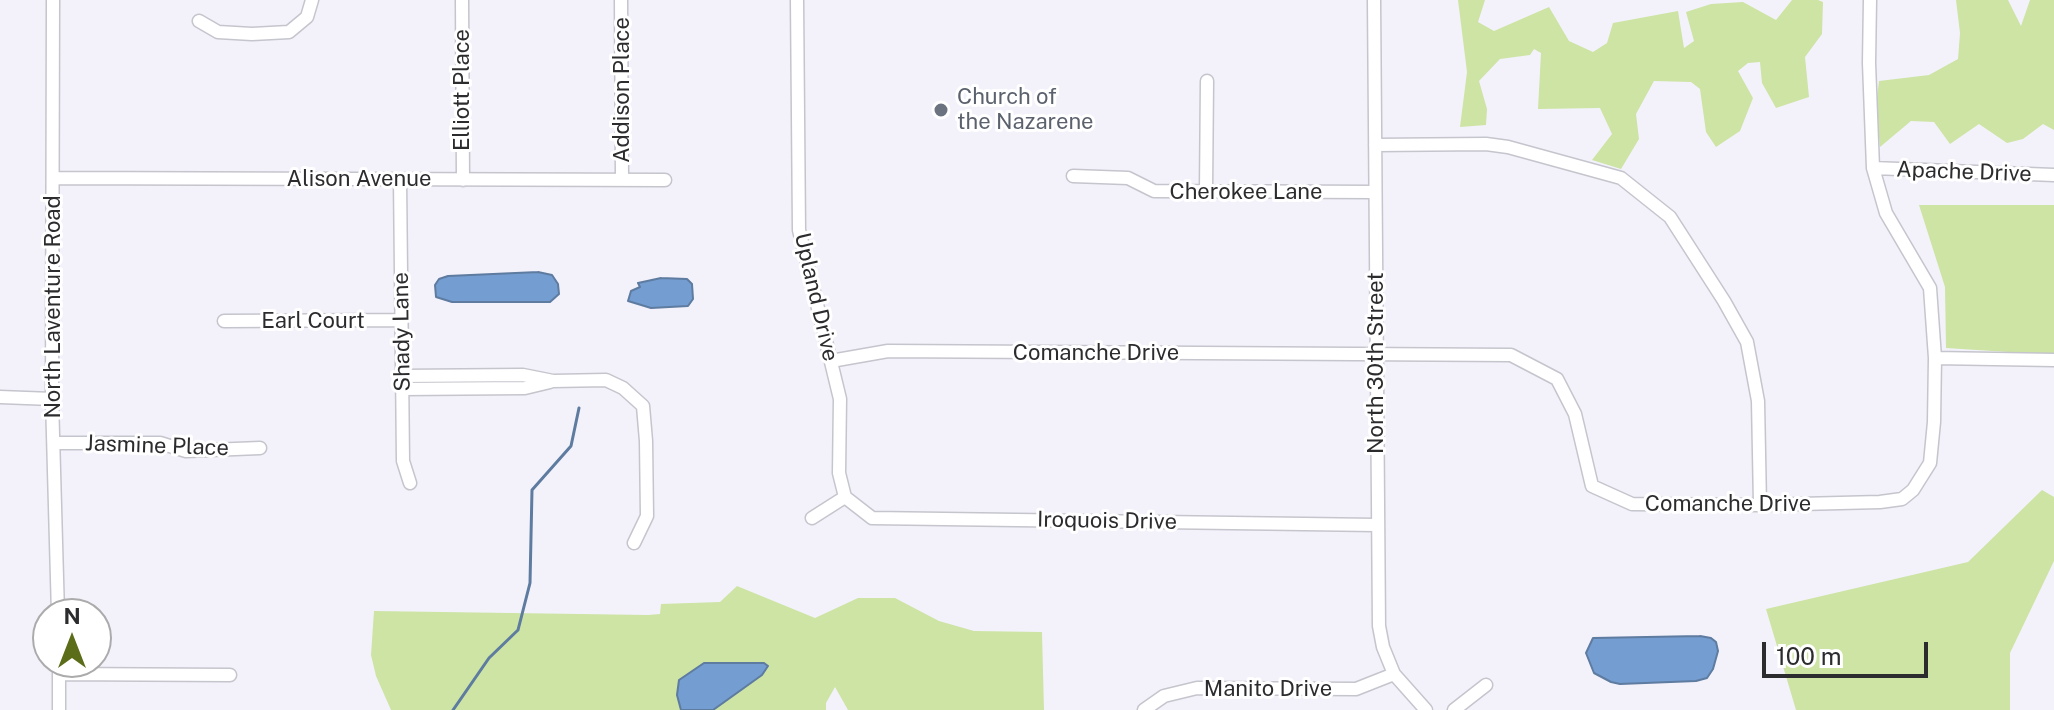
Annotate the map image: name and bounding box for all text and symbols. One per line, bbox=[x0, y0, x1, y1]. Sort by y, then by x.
street label: Addison Place bbox=[609, 17, 635, 163]
street label: Elliott Place bbox=[449, 29, 475, 151]
place label: Church of the Nazarene bbox=[957, 84, 1094, 136]
marker: Church of the Nazarene bbox=[932, 101, 950, 119]
street label: Apache Drive bbox=[1896, 156, 2032, 188]
street label: Alison Avenue bbox=[287, 166, 431, 192]
street label: Cherokee Lane bbox=[1170, 179, 1322, 205]
street label: North Laventure Road bbox=[40, 195, 66, 419]
street label: Upland Drive bbox=[788, 230, 844, 364]
street label: Shady Lane bbox=[388, 272, 416, 392]
street label: North 30th Street bbox=[1363, 272, 1389, 454]
street label: Earl Court bbox=[261, 308, 365, 334]
street label: Comanche Drive bbox=[1013, 340, 1179, 366]
street label: Jasmine Place bbox=[85, 430, 229, 462]
street label: Comanche Drive bbox=[1645, 491, 1811, 517]
street label: Iroquois Drive bbox=[1037, 507, 1177, 535]
north arrow bbox=[32, 598, 112, 678]
text: N bbox=[63, 603, 81, 629]
scale bar bbox=[1766, 626, 1932, 676]
text: 100 m bbox=[1776, 642, 1842, 670]
street label: Manito Drive bbox=[1204, 676, 1332, 702]

